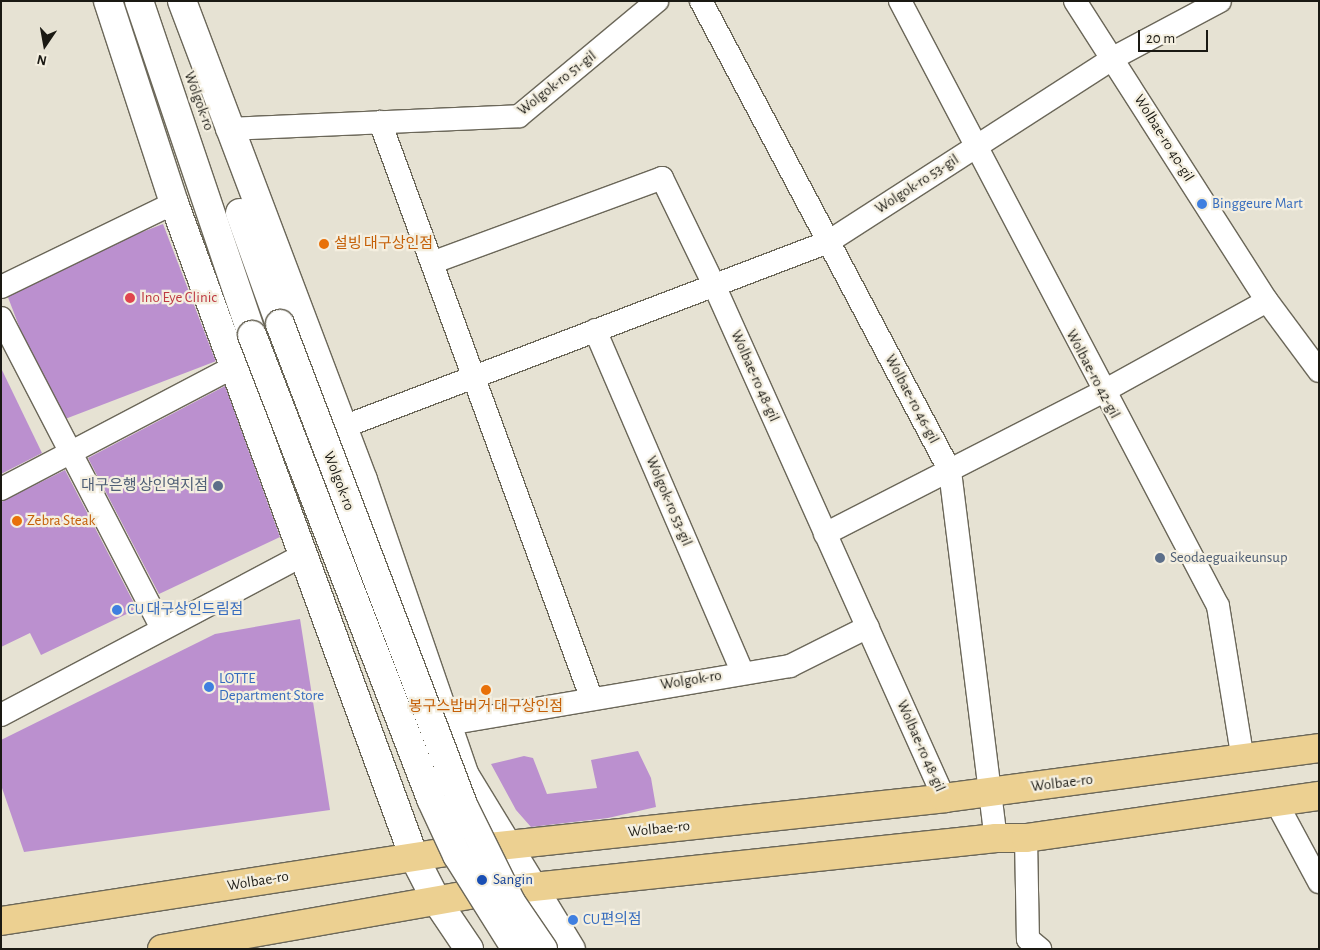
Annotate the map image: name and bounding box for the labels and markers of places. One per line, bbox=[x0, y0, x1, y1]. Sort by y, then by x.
place label: Binggeure Mart bbox=[1212, 195, 1303, 213]
marker: Binggeure Mart bbox=[1196, 198, 1208, 210]
place label: 설빙 대구상인점 bbox=[334, 235, 433, 253]
marker: 설빙 대구상인점 bbox=[318, 238, 330, 250]
place label: Ino Eye Clinic bbox=[141, 289, 217, 307]
marker: Ino Eye Clinic bbox=[123, 291, 137, 305]
place label: 대구은행 상인역지점 bbox=[81, 477, 208, 495]
marker: 대구은행 상인역지점 bbox=[212, 480, 224, 492]
place label: Zebra Steak bbox=[27, 512, 95, 530]
marker: Zebra Steak bbox=[11, 515, 23, 527]
place label: Seodaeguaikeunsup bbox=[1170, 549, 1288, 567]
marker: Seodaeguaikeunsup bbox=[1154, 552, 1166, 564]
place label: CU 대구상인드림점 bbox=[127, 601, 243, 619]
marker: CU 대구상인드림점 bbox=[111, 604, 123, 616]
place label: LOTTE Department Store bbox=[219, 669, 324, 704]
marker: LOTTE Department Store bbox=[203, 681, 215, 693]
marker: 봉구스밥버거 대구상인점 bbox=[480, 684, 492, 696]
place label: 봉구스밥버거 대구상인점 bbox=[409, 698, 563, 716]
place label: Sangin bbox=[493, 871, 533, 889]
marker: Sangin bbox=[475, 873, 489, 887]
place label: CU편의점 bbox=[583, 911, 642, 929]
marker: CU편의점 bbox=[567, 914, 579, 926]

